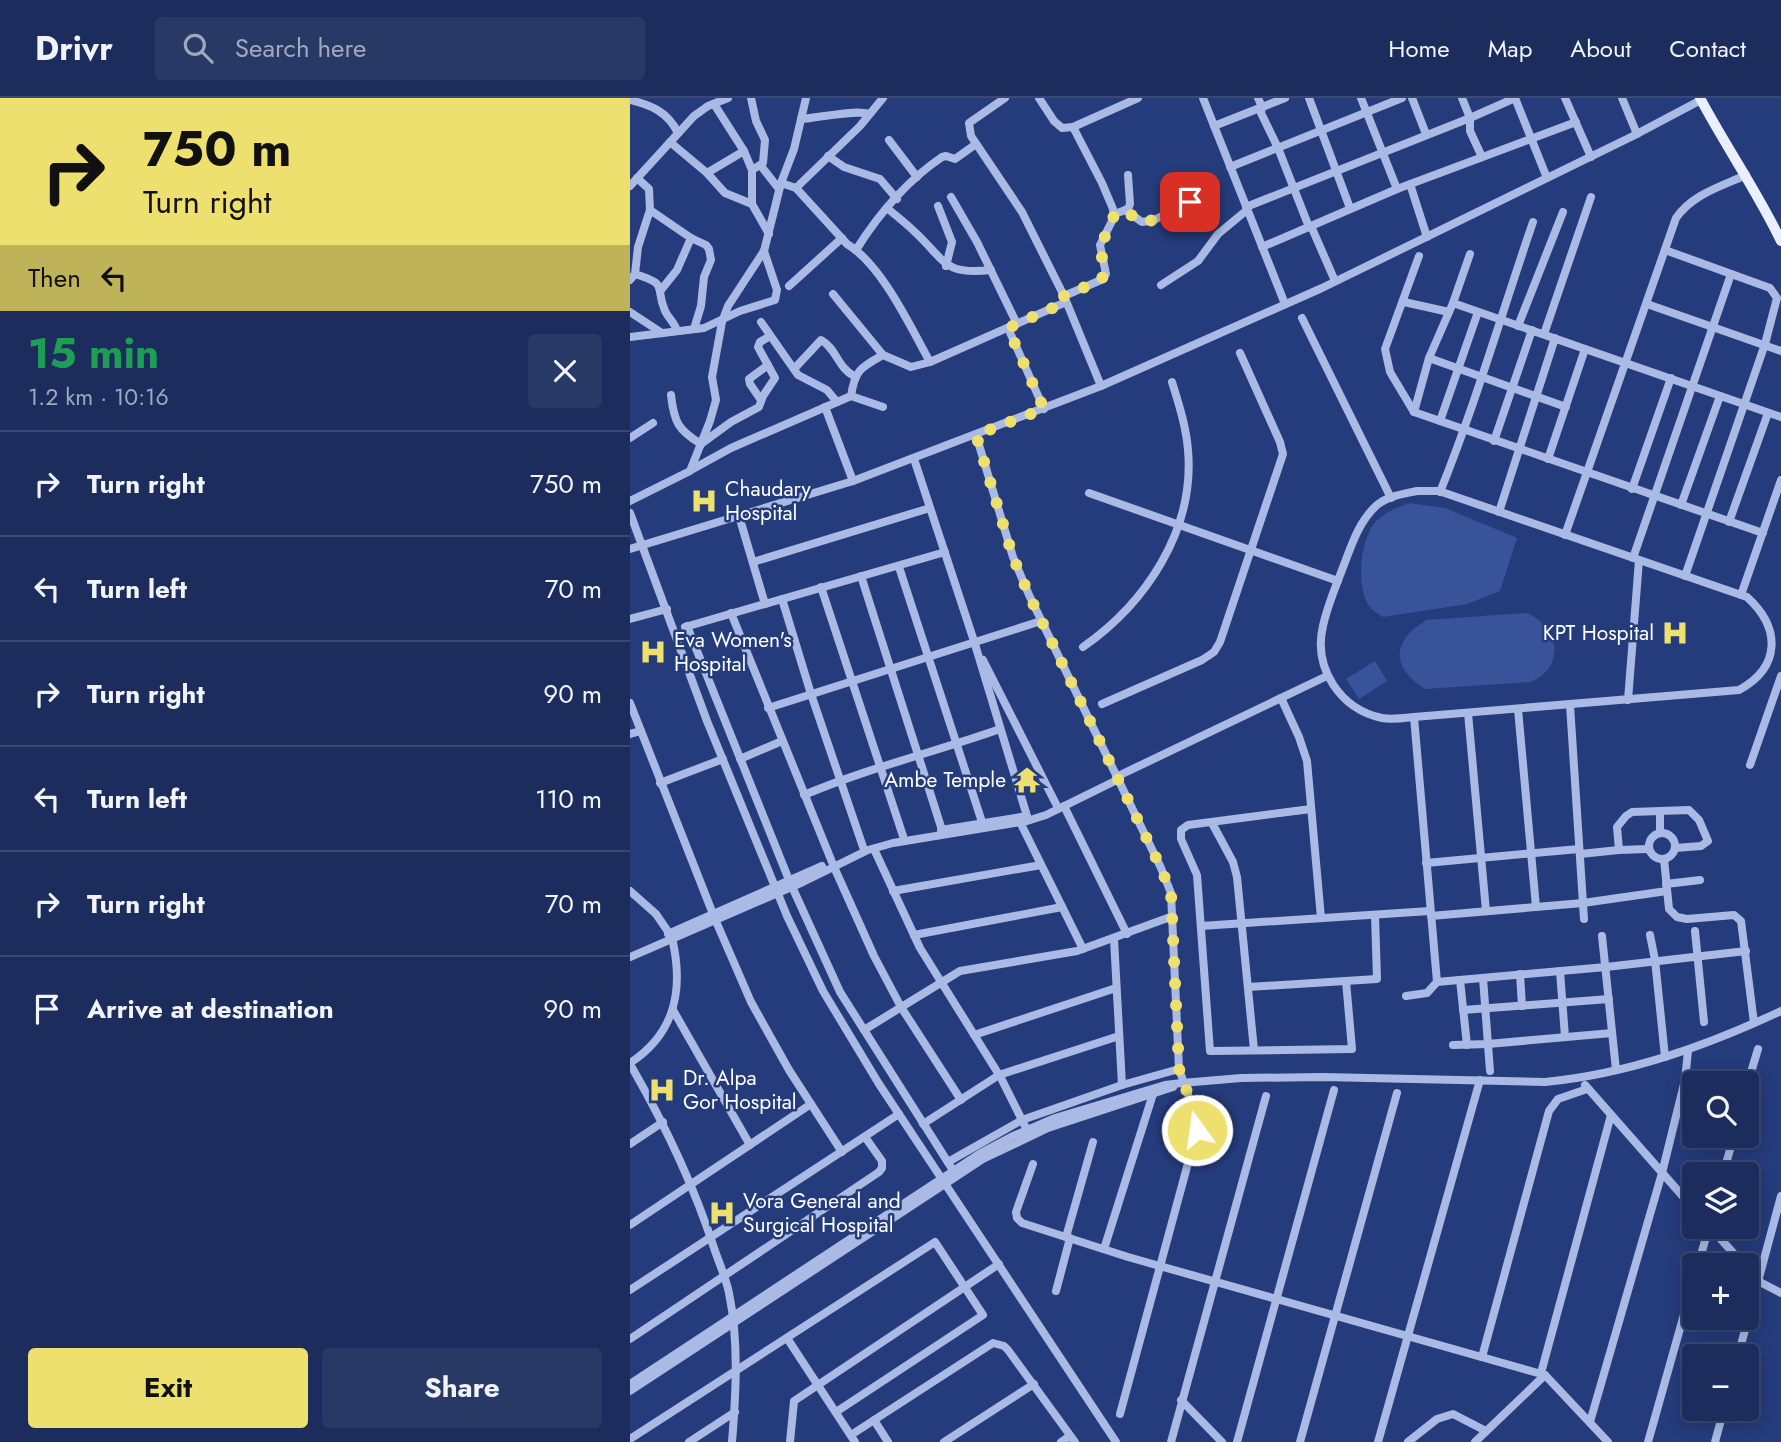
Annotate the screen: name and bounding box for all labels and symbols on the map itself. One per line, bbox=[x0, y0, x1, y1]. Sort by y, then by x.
pin bbox=[1160, 172, 1220, 232]
place label: Chaudary Hospital bbox=[725, 474, 811, 528]
hospital icon: Chaudary Hospital bbox=[689, 486, 719, 516]
place label: KPT Hospital bbox=[1543, 618, 1654, 648]
hospital icon: KPT Hospital bbox=[1660, 618, 1690, 648]
place label: Eva Women's Hospital bbox=[674, 625, 792, 679]
hospital icon: Eva Women's Hospital bbox=[638, 637, 668, 667]
place label: Ambe Temple bbox=[884, 765, 1006, 795]
temple icon: Ambe Temple bbox=[1012, 765, 1042, 795]
place label: Dr. Alpa Gor Hospital bbox=[683, 1063, 797, 1117]
hospital icon: Dr. Alpa Gor Hospital bbox=[647, 1075, 677, 1105]
position arrow bbox=[1160, 1093, 1234, 1167]
place label: Vora General and Surgical Hospital bbox=[743, 1186, 901, 1240]
hospital icon: Vora General and Surgical Hospital bbox=[707, 1198, 737, 1228]

